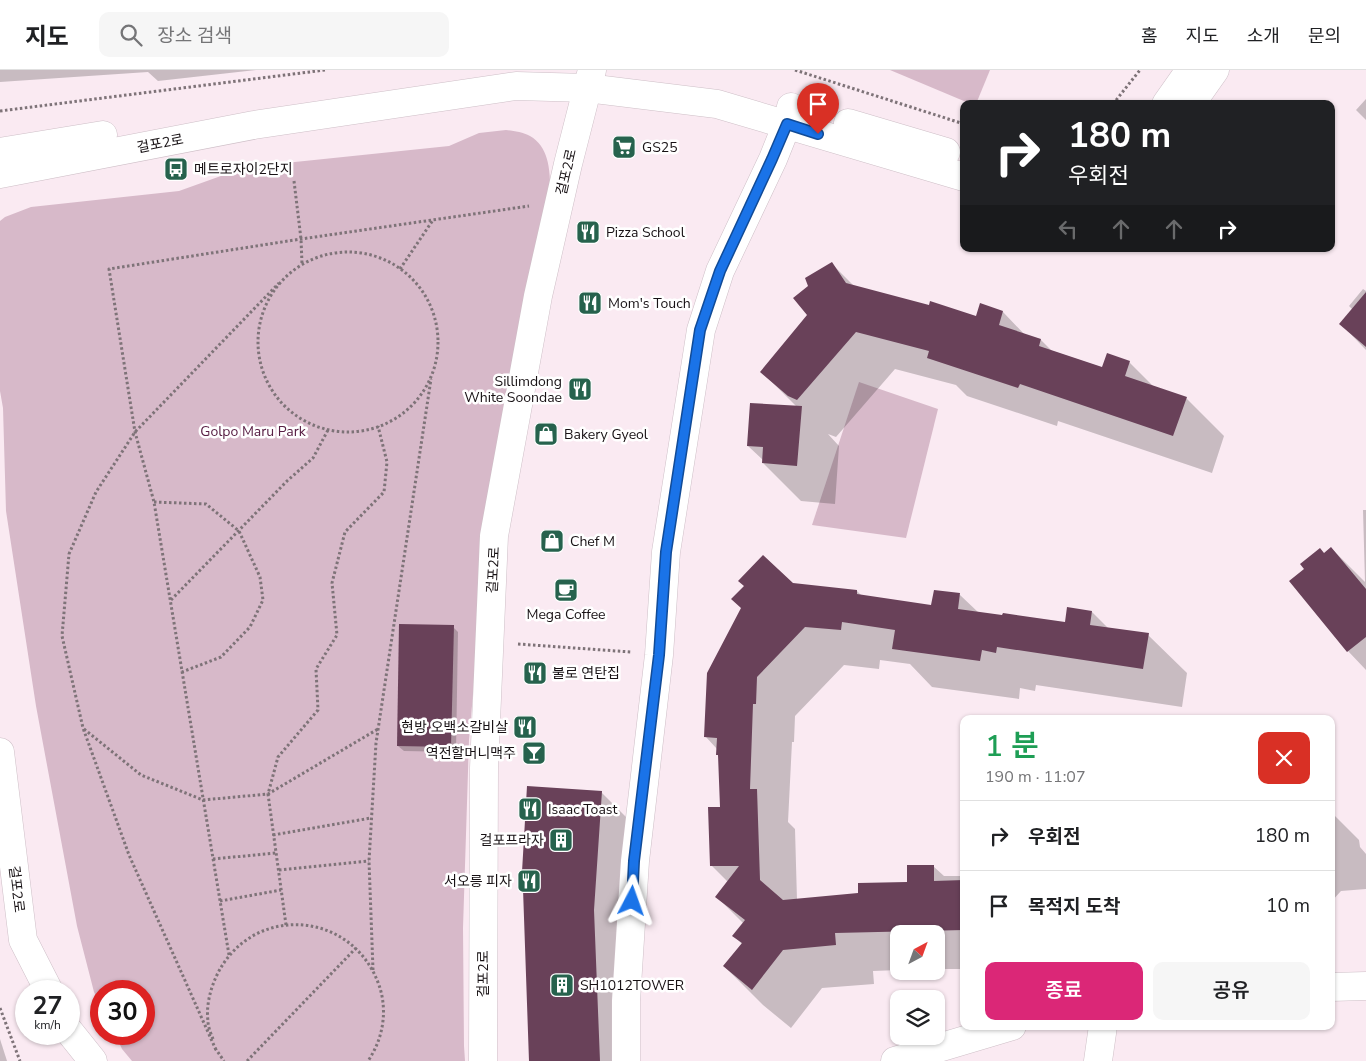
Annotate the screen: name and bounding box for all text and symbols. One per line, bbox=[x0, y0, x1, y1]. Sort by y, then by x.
search box bbox=[99, 12, 449, 57]
text: 지도 bbox=[25, 21, 69, 53]
icon: search bbox=[117, 21, 145, 49]
text: 장소 검색 bbox=[157, 23, 232, 49]
text: 홈 bbox=[1141, 24, 1158, 48]
text: 지도 bbox=[1186, 24, 1219, 48]
text: 소개 bbox=[1247, 24, 1280, 48]
text: 문의 bbox=[1308, 24, 1341, 48]
pin bbox=[797, 83, 839, 134]
icon: arrive bbox=[804, 90, 832, 118]
text: 180 m bbox=[1068, 112, 1171, 159]
icon: right bbox=[985, 120, 1050, 185]
street label: 걸포2로 bbox=[135, 130, 185, 157]
supermarket icon: GS25 bbox=[611, 134, 637, 160]
place label: GS25 bbox=[642, 138, 678, 157]
street label: 걸포2로 bbox=[552, 147, 581, 197]
bus stop icon: 메트로자이2단지 bbox=[163, 156, 189, 182]
place label: 메트로자이2단지 bbox=[194, 160, 293, 179]
text: 우회전 bbox=[1068, 161, 1129, 191]
icon: left bbox=[1054, 215, 1082, 243]
icon: ahead bbox=[1107, 215, 1135, 243]
icon: ahead bbox=[1160, 215, 1188, 243]
icon: right bbox=[1213, 215, 1241, 243]
restaurant icon: Pizza School bbox=[575, 219, 601, 245]
place label: Pizza School bbox=[606, 223, 686, 242]
restaurant icon: Mom's Touch bbox=[577, 290, 603, 316]
place label: Mom's Touch bbox=[608, 294, 691, 313]
place label: Sillimdong White Soondae bbox=[464, 372, 562, 407]
restaurant icon: Sillimdong White Soondae bbox=[567, 376, 593, 402]
shop icon: Bakery Gyeol bbox=[533, 421, 559, 447]
park label: Golpo Maru Park bbox=[200, 422, 307, 441]
place label: Bakery Gyeol bbox=[564, 425, 649, 444]
shop icon: Chef M bbox=[539, 528, 565, 554]
place label: Chef M bbox=[570, 532, 615, 551]
street label: 걸포2로 bbox=[483, 546, 504, 594]
cafe icon: Mega Coffee bbox=[553, 577, 579, 603]
place label: Mega Coffee bbox=[526, 605, 606, 624]
restaurant icon: 불로 연탄집 bbox=[522, 660, 548, 686]
place label: 불로 연탄집 bbox=[552, 664, 620, 683]
restaurant icon: 현방 오백소갈비살 bbox=[512, 714, 538, 740]
place label: 현방 오백소갈비살 bbox=[401, 718, 508, 737]
text: 1 분 bbox=[985, 726, 1039, 767]
button: close bbox=[1258, 732, 1310, 784]
bar icon: 역전할머니맥주 bbox=[521, 740, 547, 766]
place label: 역전할머니맥주 bbox=[426, 744, 516, 763]
text: 190 m · 11:07 bbox=[985, 766, 1086, 788]
restaurant icon: Isaac Toast bbox=[517, 796, 543, 822]
place label: Isaac Toast bbox=[548, 800, 617, 819]
icon: right bbox=[985, 822, 1013, 850]
text: 180 m bbox=[1255, 823, 1310, 849]
text: 우회전 bbox=[1028, 824, 1080, 850]
building icon: 걸포프라자 bbox=[548, 827, 574, 853]
place label: 걸포프라자 bbox=[480, 831, 544, 850]
street label: 걸포2로 bbox=[4, 865, 29, 914]
restaurant icon: 서오릉 피자 bbox=[516, 868, 542, 894]
place label: 서오릉 피자 bbox=[444, 872, 512, 891]
position arrow bbox=[605, 874, 657, 926]
icon: arrive bbox=[985, 892, 1013, 920]
text: 10 m bbox=[1266, 893, 1310, 919]
text: 목적지 도착 bbox=[1028, 894, 1121, 920]
north arrow bbox=[890, 925, 945, 980]
map controls bbox=[890, 925, 945, 1045]
street label: 걸포2로 bbox=[474, 950, 493, 998]
button: 종료 bbox=[985, 962, 1143, 1020]
button: 공유 bbox=[1153, 962, 1310, 1020]
building icon: SH1012TOWER bbox=[549, 972, 575, 998]
place label: SH1012TOWER bbox=[580, 976, 684, 995]
speed limit sign: 30 bbox=[90, 980, 155, 1045]
text: 27 bbox=[32, 989, 63, 1023]
button: layers bbox=[890, 990, 945, 1045]
text: km/h bbox=[34, 1017, 61, 1033]

